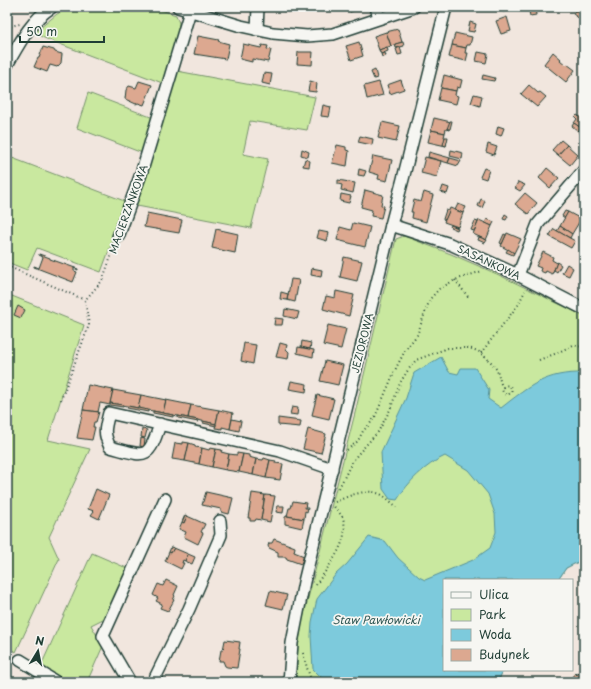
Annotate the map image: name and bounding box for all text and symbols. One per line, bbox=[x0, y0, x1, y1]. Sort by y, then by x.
scale bar bbox=[20, 18, 104, 44]
text: 50 m bbox=[26, 22, 57, 40]
street label: MACIERZANKOWA bbox=[104, 162, 151, 255]
street label: SASANKOWA bbox=[455, 240, 524, 283]
street label: JEZIOROWA bbox=[347, 311, 376, 375]
legend bbox=[443, 579, 573, 671]
text: Ulica bbox=[479, 585, 509, 603]
text: Park bbox=[479, 605, 506, 623]
water label: Staw Pawłowicki bbox=[332, 611, 422, 628]
text: Woda bbox=[479, 625, 512, 643]
north arrow bbox=[18, 631, 58, 671]
text: N bbox=[34, 632, 46, 650]
text: Budynek bbox=[479, 645, 529, 663]

